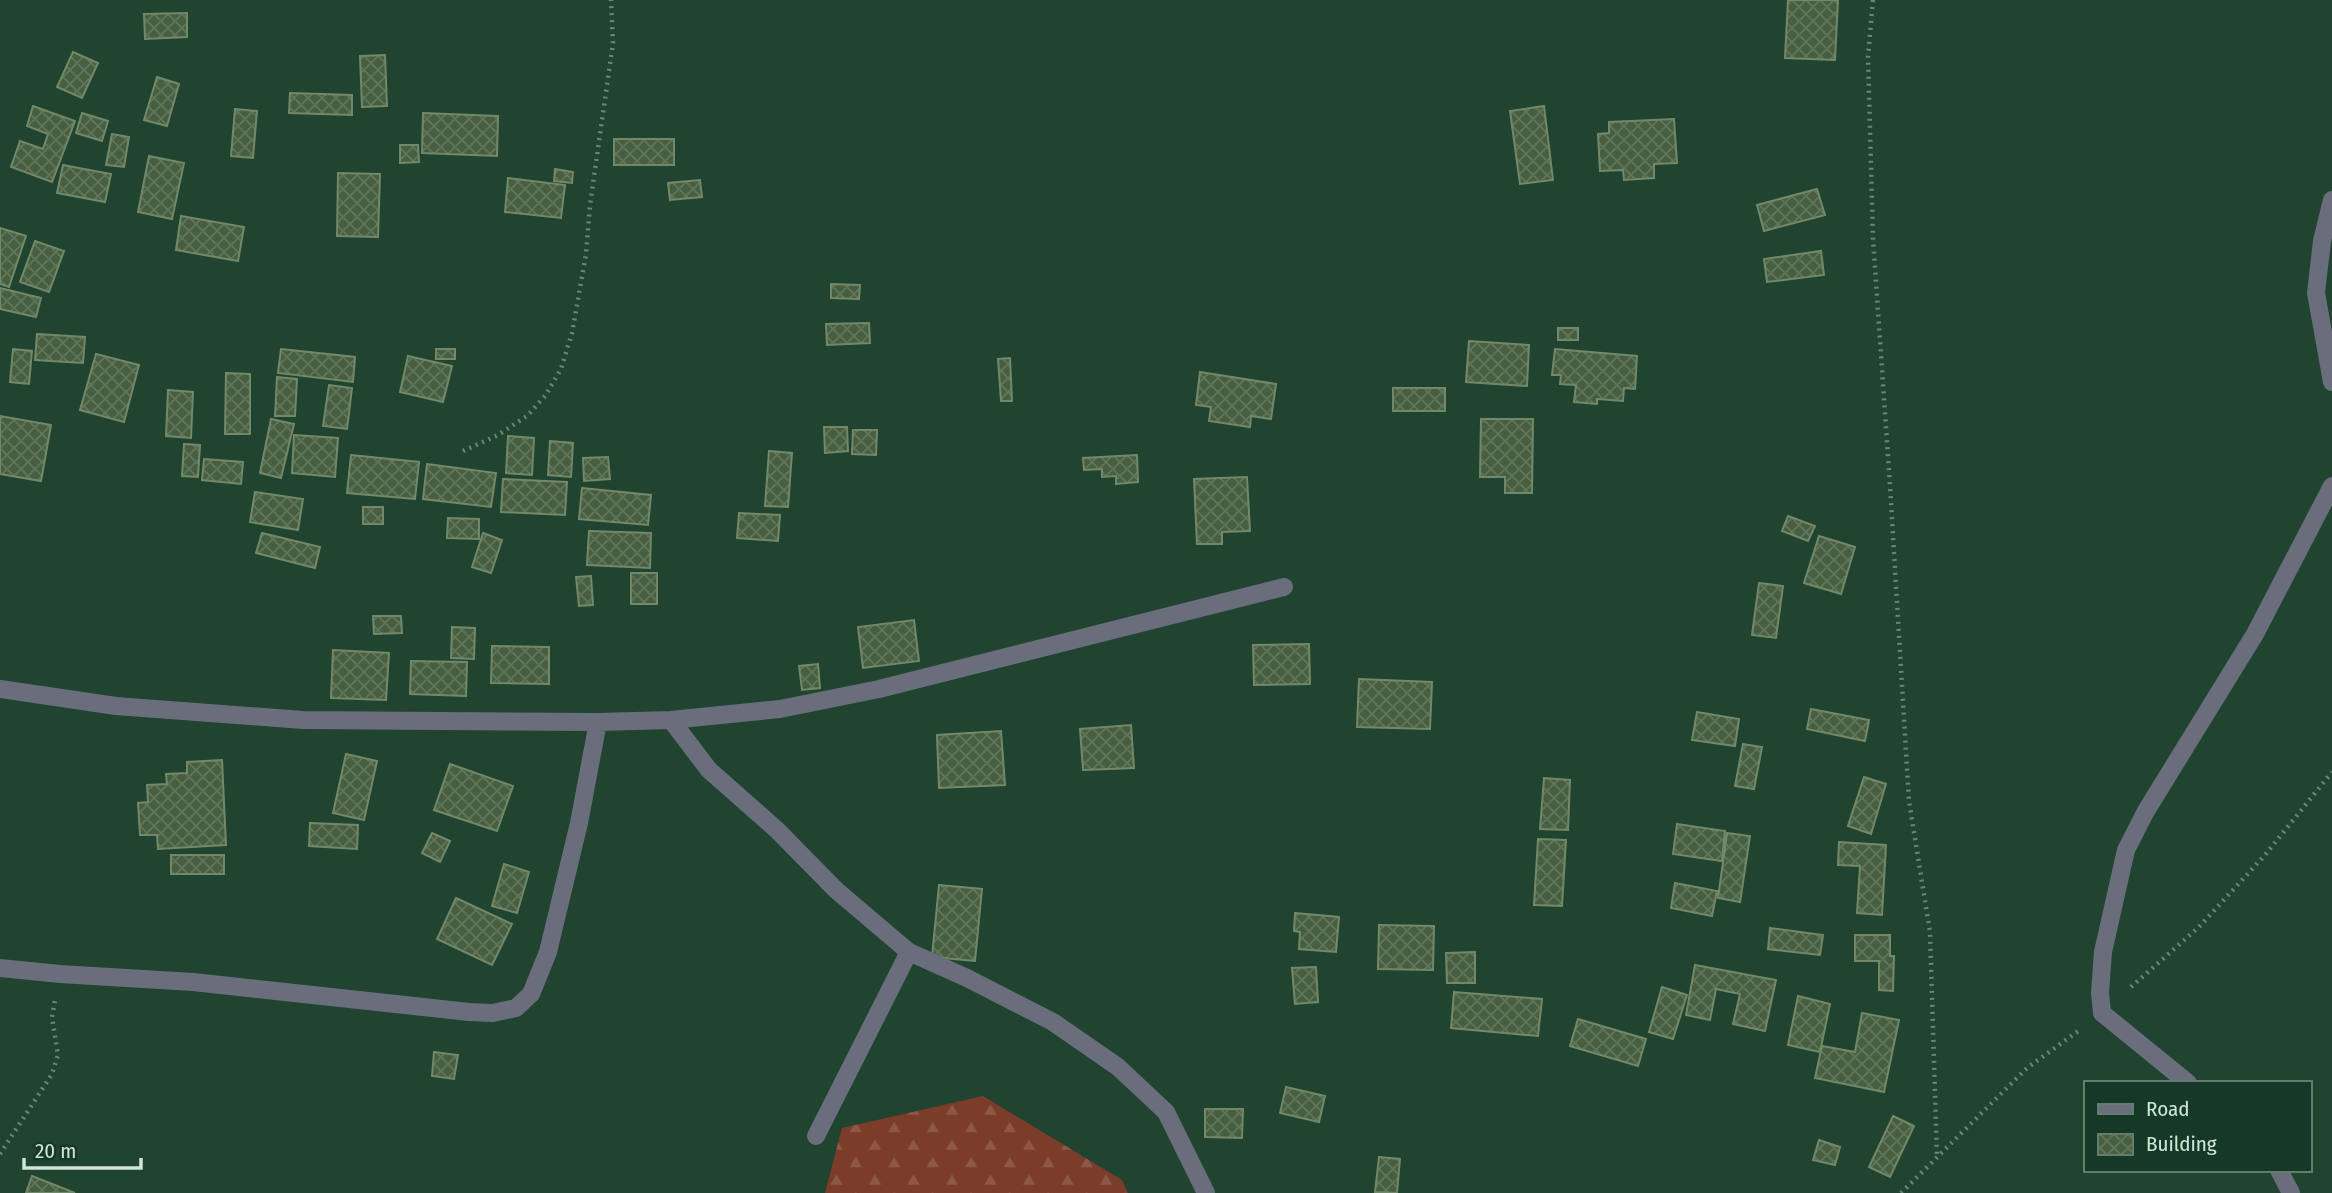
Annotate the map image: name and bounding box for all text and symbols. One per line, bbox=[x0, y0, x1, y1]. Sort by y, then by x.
legend bbox=[2084, 1081, 2311, 1172]
text: Road bbox=[2146, 1096, 2190, 1122]
scale bar bbox=[24, 1126, 142, 1170]
text: Building bbox=[2146, 1131, 2217, 1157]
text: 20 m bbox=[35, 1138, 76, 1164]

